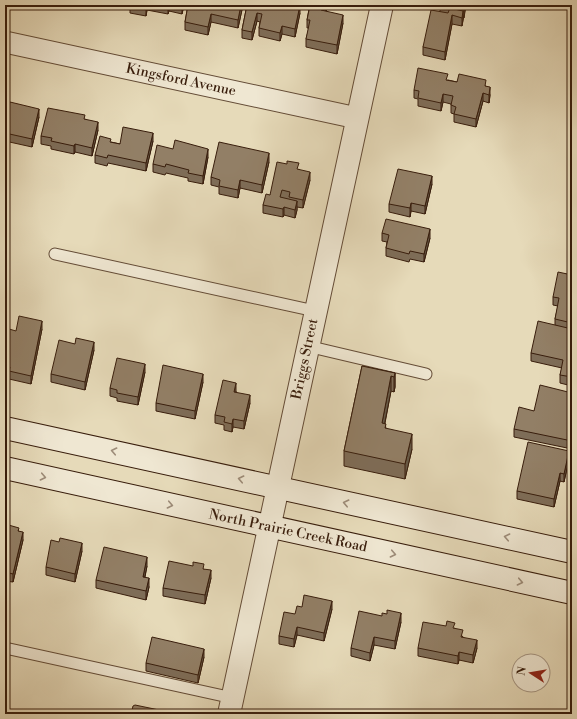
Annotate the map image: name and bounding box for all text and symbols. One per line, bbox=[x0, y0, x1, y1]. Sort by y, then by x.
street label: Kingsford Avenue bbox=[124, 60, 238, 100]
street label: Briggs Street bbox=[287, 317, 322, 402]
one-way arrow bbox=[110, 448, 117, 456]
one-way arrow bbox=[40, 472, 46, 480]
one-way arrow bbox=[237, 476, 244, 484]
one-way arrow bbox=[343, 499, 349, 507]
one-way arrow bbox=[167, 500, 173, 508]
street label: North Prairie Creek Road bbox=[207, 505, 369, 557]
one-way arrow bbox=[503, 534, 510, 542]
one-way arrow bbox=[390, 549, 396, 557]
one-way arrow bbox=[517, 577, 523, 585]
north arrow bbox=[511, 653, 551, 693]
text: N bbox=[514, 665, 530, 677]

